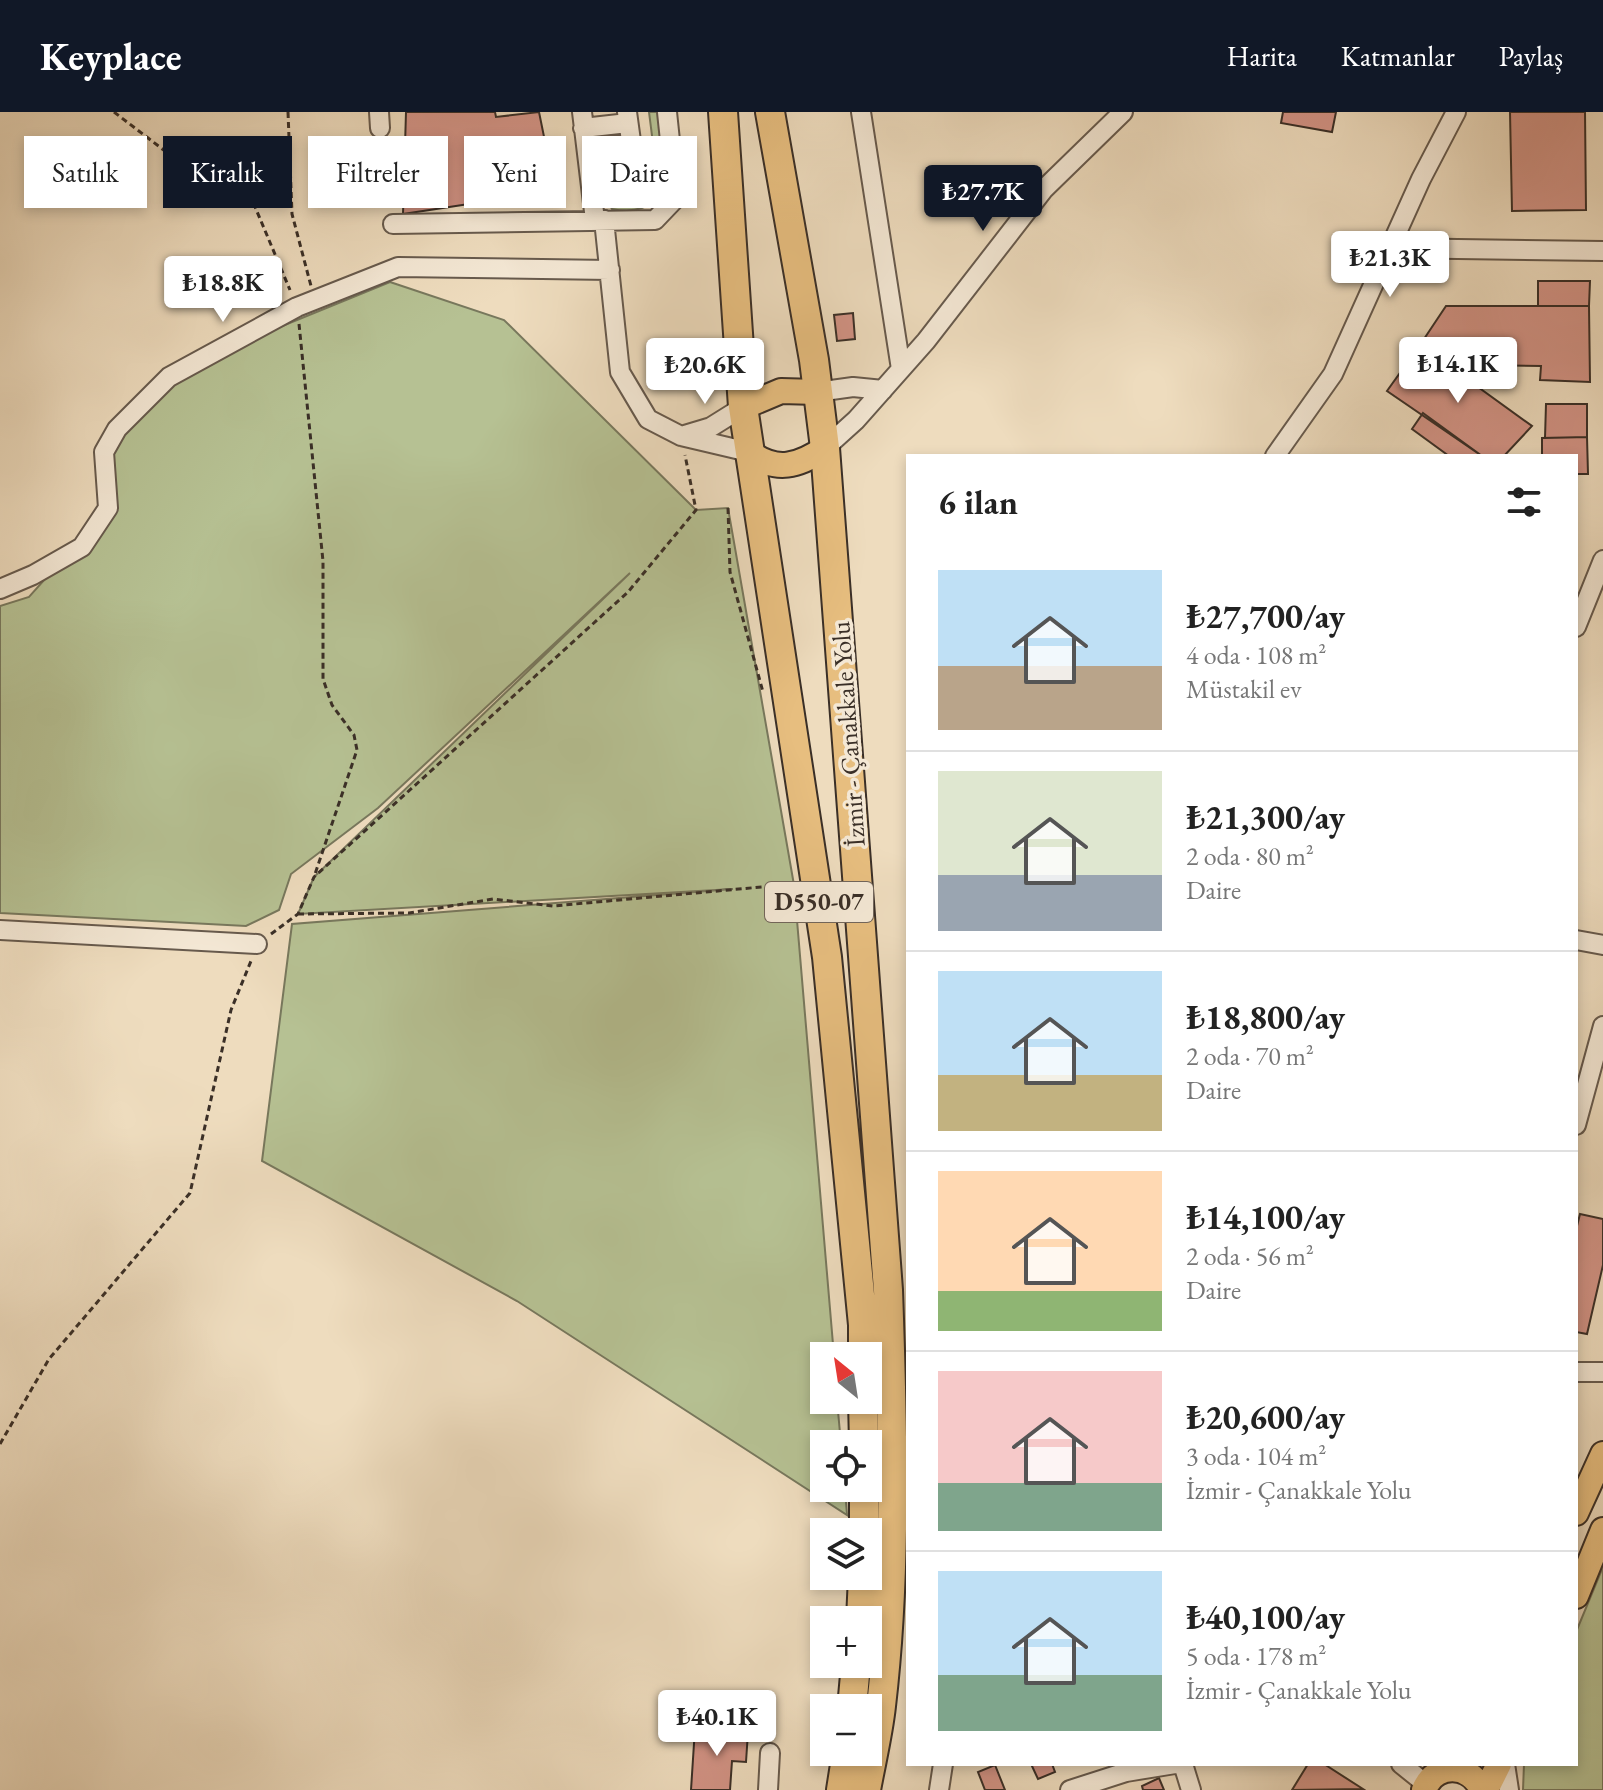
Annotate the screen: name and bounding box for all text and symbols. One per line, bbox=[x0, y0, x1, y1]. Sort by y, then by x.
text: Keyplace bbox=[40, 32, 182, 81]
text: Harita bbox=[1227, 38, 1297, 74]
text: Katmanlar bbox=[1341, 38, 1455, 74]
text: Paylaş bbox=[1499, 38, 1563, 74]
chip: Satılık bbox=[24, 136, 147, 208]
chip: Kiralık bbox=[163, 136, 292, 208]
chip: Filtreler bbox=[308, 136, 448, 208]
chip: Yeni bbox=[464, 136, 566, 208]
chip: Daire bbox=[582, 136, 697, 208]
pin: ₺27.7K bbox=[918, 165, 1048, 233]
text: ₺27.7K bbox=[942, 174, 1024, 208]
pin: ₺21.3K bbox=[1325, 231, 1455, 299]
text: ₺21.3K bbox=[1349, 240, 1431, 274]
pin: ₺18.8K bbox=[158, 256, 288, 324]
text: ₺18.8K bbox=[182, 265, 264, 299]
pin: ₺14.1K bbox=[1393, 337, 1523, 405]
pin: ₺20.6K bbox=[640, 338, 770, 406]
text: ₺14.1K bbox=[1417, 346, 1499, 380]
text: ₺20.6K bbox=[664, 347, 746, 381]
text: 6 ilan bbox=[938, 480, 1018, 524]
icon: filters bbox=[1502, 480, 1546, 524]
text: ₺27,700/ay bbox=[1186, 594, 1345, 638]
icon: home bbox=[1002, 602, 1098, 698]
street label: İzmir - Çanakkale Yolu bbox=[823, 620, 873, 848]
text: 4 oda · 108 m² bbox=[1186, 638, 1326, 672]
text: Müstakil ev bbox=[1186, 672, 1302, 706]
text: ₺21,300/ay bbox=[1186, 795, 1345, 839]
icon: home bbox=[1002, 803, 1098, 899]
text: 2 oda · 80 m² bbox=[1186, 839, 1314, 873]
text: Daire bbox=[1186, 873, 1241, 907]
road number: D550-07 bbox=[765, 882, 873, 922]
text: ₺18,800/ay bbox=[1186, 995, 1345, 1039]
icon: home bbox=[1002, 1003, 1098, 1099]
text: 2 oda · 70 m² bbox=[1186, 1039, 1314, 1073]
text: Daire bbox=[1186, 1073, 1241, 1107]
text: ₺14,100/ay bbox=[1186, 1195, 1345, 1239]
icon: home bbox=[1002, 1203, 1098, 1299]
text: 2 oda · 56 m² bbox=[1186, 1239, 1314, 1273]
text: Daire bbox=[1186, 1273, 1241, 1307]
north arrow bbox=[810, 1342, 882, 1414]
map controls bbox=[810, 1342, 882, 1766]
text: ₺20,600/ay bbox=[1186, 1395, 1345, 1439]
icon: home bbox=[1002, 1403, 1098, 1499]
button: locate bbox=[810, 1430, 882, 1502]
text: 3 oda · 104 m² bbox=[1186, 1439, 1326, 1473]
text: İzmir - Çanakkale Yolu bbox=[1186, 1473, 1412, 1507]
button: layers bbox=[810, 1518, 882, 1590]
text: ₺40,100/ay bbox=[1186, 1595, 1345, 1639]
icon: home bbox=[1002, 1603, 1098, 1699]
button: + bbox=[810, 1606, 882, 1678]
text: 5 oda · 178 m² bbox=[1186, 1639, 1326, 1673]
text: İzmir - Çanakkale Yolu bbox=[1186, 1673, 1412, 1707]
pin: ₺40.1K bbox=[652, 1690, 782, 1758]
button: − bbox=[810, 1694, 882, 1766]
text: ₺40.1K bbox=[676, 1699, 758, 1733]

